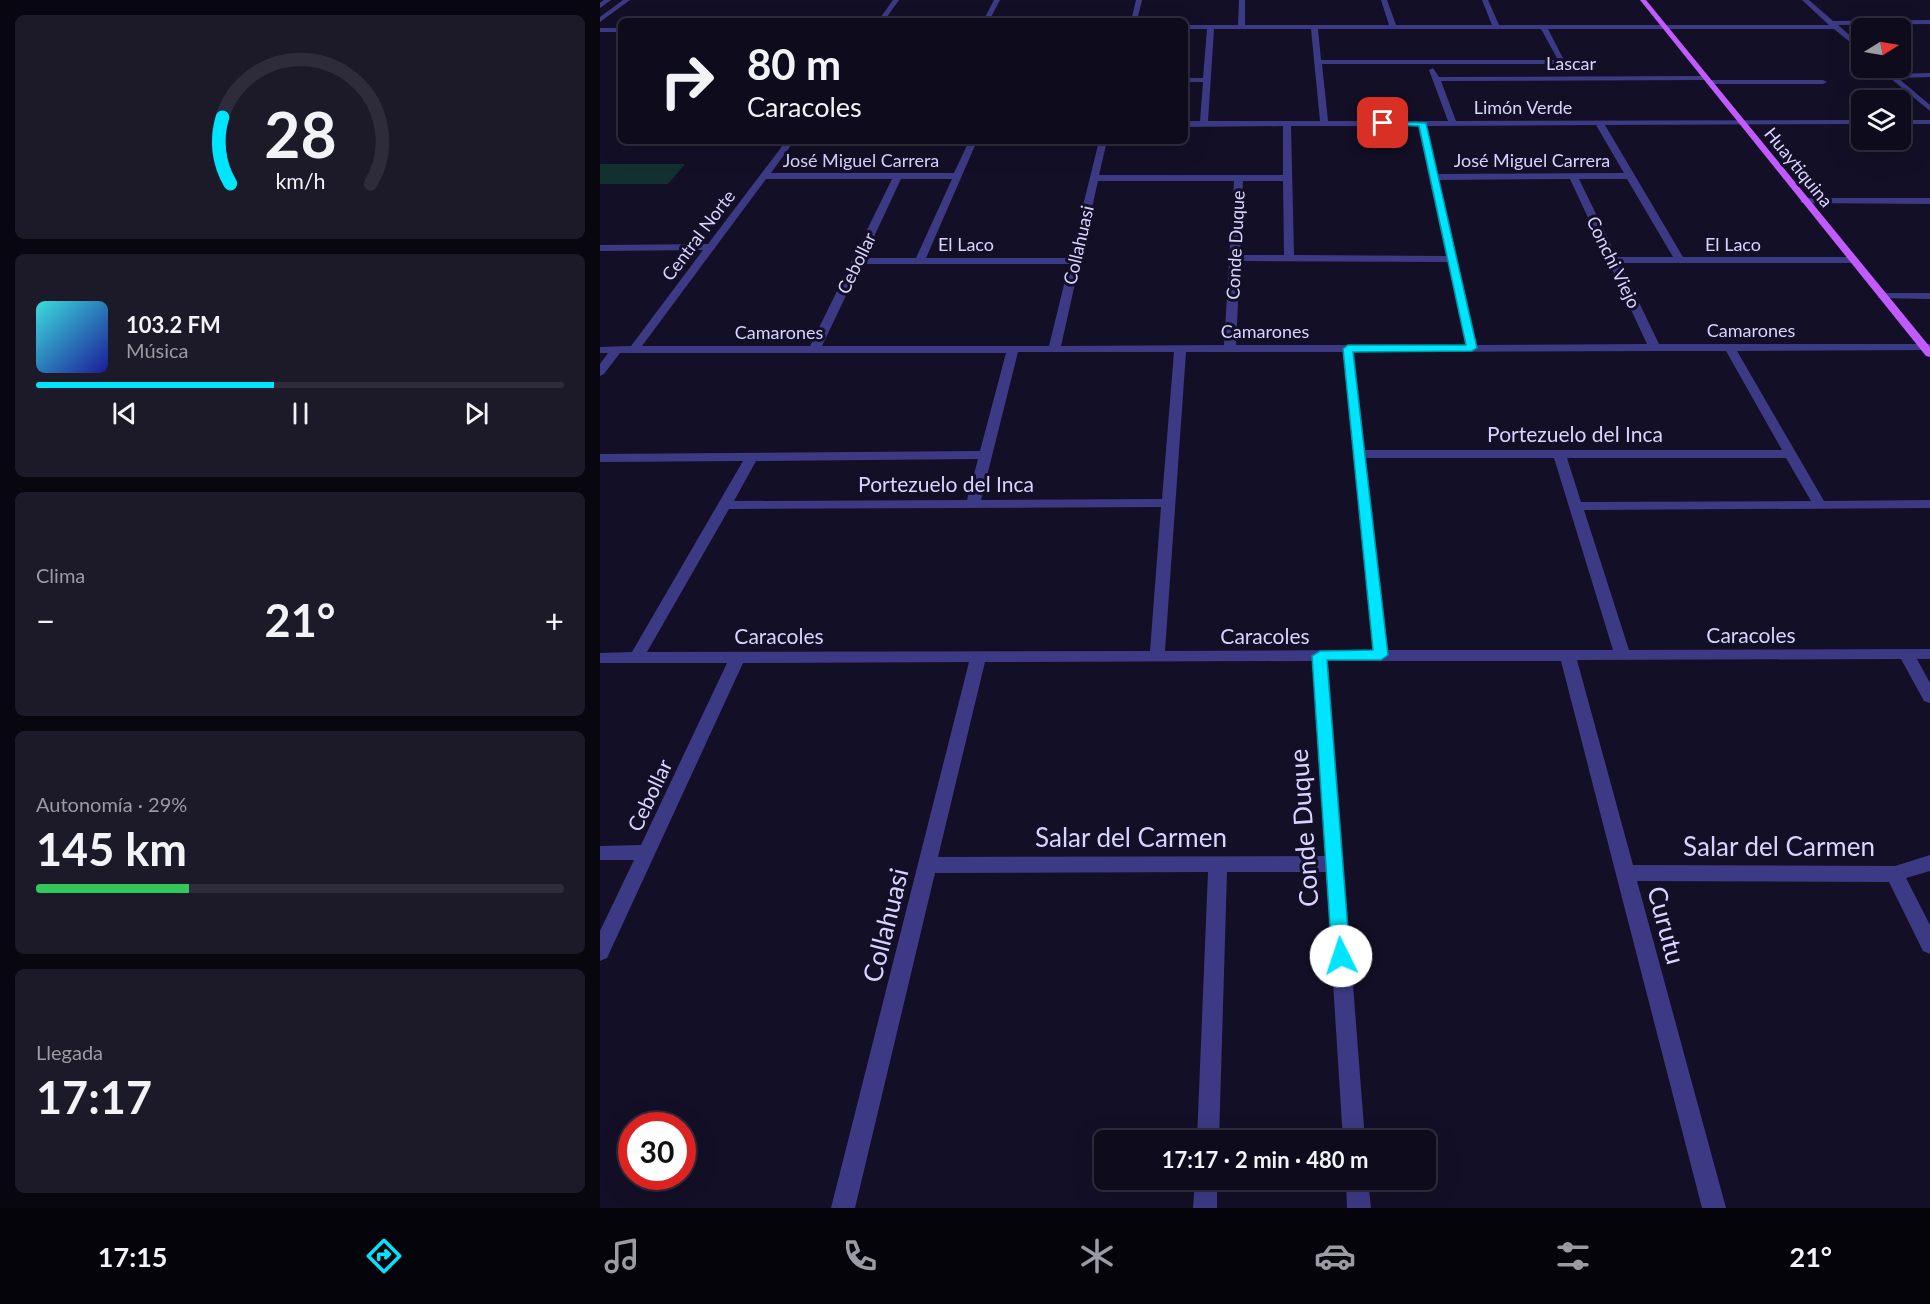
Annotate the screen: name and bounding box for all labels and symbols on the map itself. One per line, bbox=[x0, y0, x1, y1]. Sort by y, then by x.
north arrow bbox=[1851, 18, 1911, 78]
street label: Lascar bbox=[1546, 52, 1596, 74]
street label: Limón Verde bbox=[1474, 96, 1572, 118]
pin bbox=[1357, 97, 1408, 148]
street label: Huaytiquina bbox=[1760, 123, 1838, 211]
street label: José Miguel Carrera bbox=[783, 149, 939, 171]
street label: José Miguel Carrera bbox=[1454, 149, 1610, 171]
street label: Central Norte bbox=[657, 185, 739, 285]
street label: Conde Duque bbox=[1221, 190, 1249, 300]
street label: Collahuasi bbox=[1058, 203, 1098, 287]
street label: Conchi Viejo bbox=[1582, 212, 1646, 312]
street label: Cebollar bbox=[832, 228, 880, 297]
street label: El Laco bbox=[938, 233, 994, 255]
street label: El Laco bbox=[1705, 233, 1761, 255]
street label: Camarones bbox=[1707, 319, 1795, 341]
street label: Camarones bbox=[1221, 320, 1309, 342]
street label: Camarones bbox=[735, 321, 823, 343]
street label: Portezuelo del Inca bbox=[1487, 421, 1663, 446]
street label: Portezuelo del Inca bbox=[858, 471, 1034, 496]
street label: Caracoles bbox=[1706, 622, 1796, 647]
street label: Caracoles bbox=[734, 623, 824, 648]
street label: Caracoles bbox=[1220, 623, 1310, 648]
street label: Conde Duque bbox=[1282, 748, 1324, 908]
street label: Cebollar bbox=[621, 755, 677, 835]
street label: Salar del Carmen bbox=[1035, 821, 1227, 853]
street label: Salar del Carmen bbox=[1683, 830, 1875, 862]
street label: Collahuasi bbox=[855, 865, 915, 985]
street label: Curutu bbox=[1641, 882, 1693, 968]
position arrow bbox=[1309, 924, 1373, 988]
speed limit sign: 30 bbox=[618, 1112, 696, 1190]

